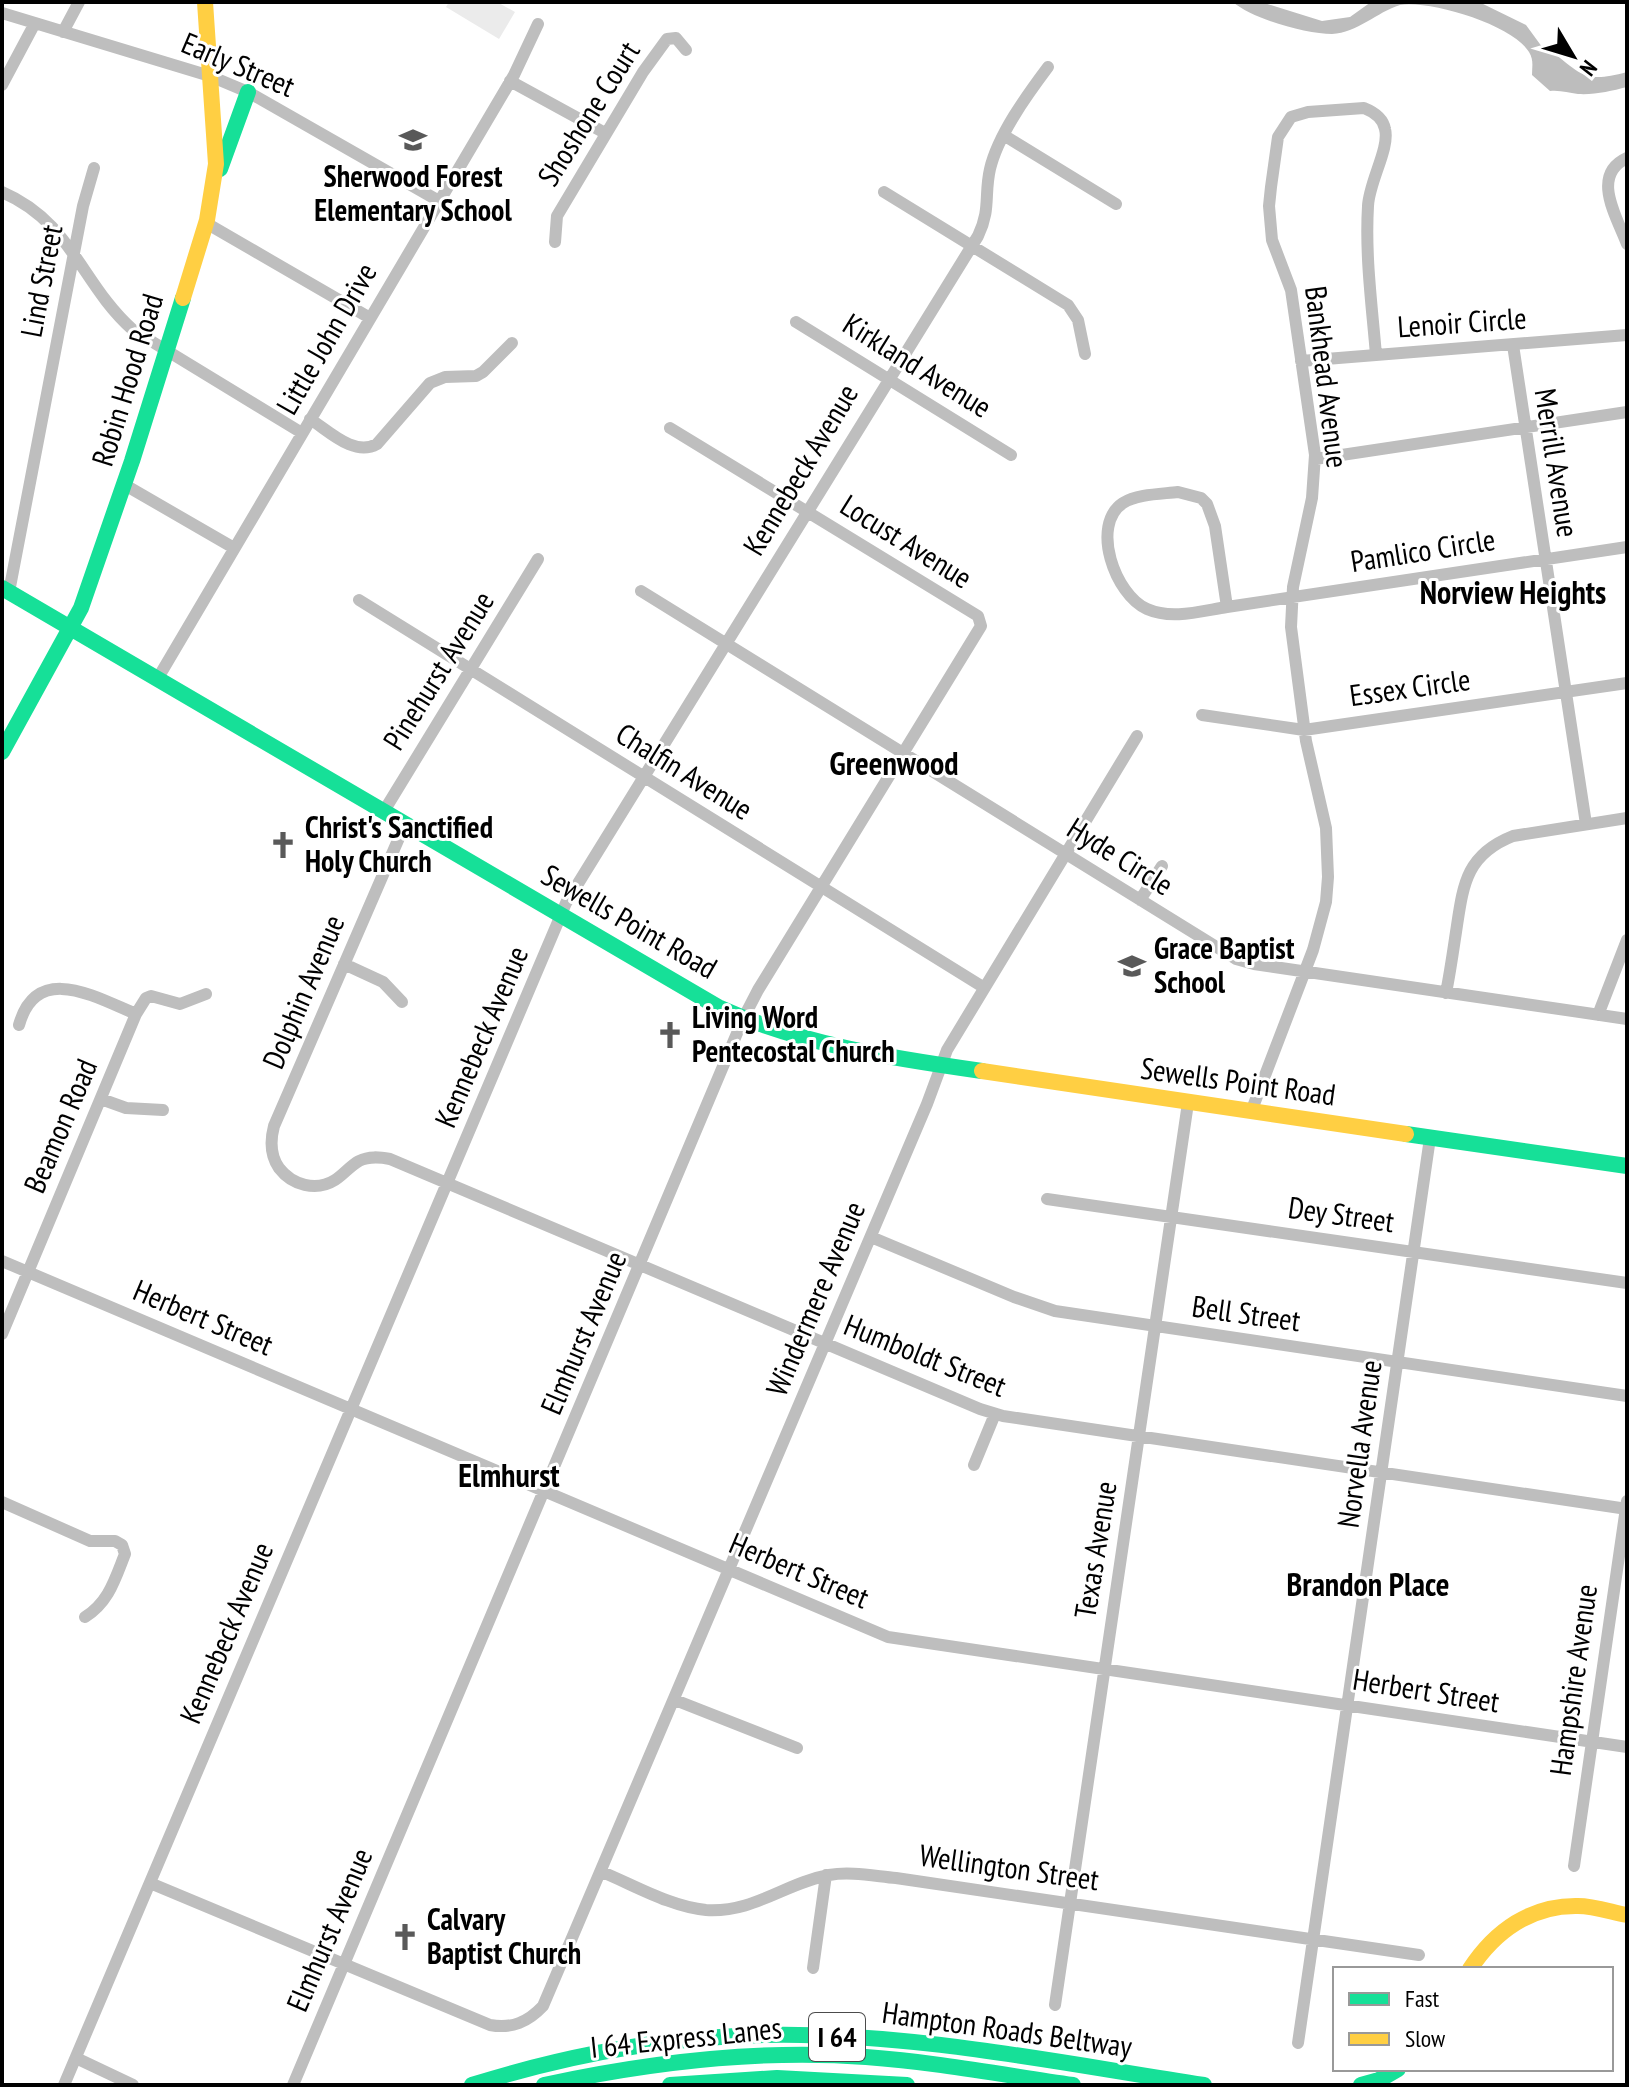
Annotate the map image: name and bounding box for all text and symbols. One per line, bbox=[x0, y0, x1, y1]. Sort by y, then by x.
north arrow bbox=[1533, 16, 1613, 96]
street label: Early Street bbox=[176, 22, 302, 105]
street label: Shoshone Court bbox=[528, 33, 648, 193]
text: N bbox=[1574, 55, 1603, 82]
school or university icon: Sherwood Forest Elementary School bbox=[398, 125, 428, 155]
place label: Sherwood Forest Elementary School bbox=[314, 156, 512, 229]
street label: Lind Street bbox=[11, 221, 71, 340]
street label: Little John Drive bbox=[267, 255, 385, 421]
street label: Bankhead Avenue bbox=[1297, 284, 1358, 470]
street label: Robin Hood Road bbox=[82, 289, 171, 470]
street label: Lenoir Circle bbox=[1396, 298, 1528, 345]
street label: Kirkland Avenue bbox=[836, 304, 999, 426]
street label: Kennebeck Avenue bbox=[733, 376, 866, 562]
street label: Merrill Avenue bbox=[1527, 386, 1588, 540]
street label: Locust Avenue bbox=[834, 485, 980, 596]
street label: Pamlico Circle bbox=[1348, 519, 1498, 580]
district label: Norview Heights bbox=[1420, 571, 1606, 613]
street label: Pinehurst Avenue bbox=[374, 584, 502, 757]
street label: Essex Circle bbox=[1347, 659, 1473, 714]
street label: Chalfin Avenue bbox=[609, 713, 760, 828]
district label: Greenwood bbox=[830, 742, 958, 784]
place label: Christ's Sanctified Holy Church bbox=[305, 807, 493, 880]
street label: Hyde Circle bbox=[1061, 808, 1181, 903]
church icon: Christ's Sanctified Holy Church bbox=[268, 830, 298, 860]
street label: Sewells Point Road bbox=[535, 855, 725, 987]
street label: Dolphin Avenue bbox=[253, 909, 352, 1074]
place label: Grace Baptist School bbox=[1154, 928, 1295, 1001]
street label: Kennebeck Avenue bbox=[425, 940, 536, 1133]
school or university icon: Grace Baptist School bbox=[1117, 951, 1147, 981]
place label: Living Word Pentecostal Church bbox=[692, 997, 895, 1070]
church icon: Living Word Pentecostal Church bbox=[655, 1020, 685, 1050]
street label: Sewells Point Road bbox=[1138, 1048, 1338, 1113]
street label: Beamon Road bbox=[14, 1053, 105, 1198]
street label: Dey Street bbox=[1286, 1187, 1397, 1240]
street label: Windermere Avenue bbox=[756, 1195, 873, 1401]
street label: Elmhurst Avenue bbox=[531, 1245, 634, 1420]
street label: Herbert Street bbox=[128, 1270, 280, 1364]
street label: Bell Street bbox=[1190, 1286, 1304, 1340]
street label: Humboldt Street bbox=[839, 1304, 1013, 1405]
street label: Norvella Avenue bbox=[1327, 1358, 1390, 1530]
district label: Elmhurst bbox=[458, 1454, 560, 1496]
street label: Texas Avenue bbox=[1064, 1479, 1125, 1621]
street label: Herbert Street bbox=[724, 1523, 876, 1617]
street label: Kennebeck Avenue bbox=[170, 1536, 281, 1729]
district label: Brandon Place bbox=[1287, 1563, 1449, 1605]
street label: Hampshire Avenue bbox=[1540, 1582, 1605, 1778]
street label: Herbert Street bbox=[1350, 1659, 1503, 1720]
street label: Wellington Street bbox=[917, 1835, 1102, 1899]
street label: Elmhurst Avenue bbox=[277, 1842, 380, 2017]
place label: Calvary Baptist Church bbox=[427, 1899, 581, 1972]
church icon: Calvary Baptist Church bbox=[390, 1922, 420, 1952]
legend bbox=[1333, 1967, 1613, 2071]
text: Fast bbox=[1405, 1983, 1440, 2014]
street label: Hampton Roads Beltway bbox=[880, 1992, 1135, 2065]
street label: I 64 Express Lanes bbox=[588, 2007, 783, 2066]
road number: I 64 bbox=[809, 2013, 865, 2061]
text: Slow bbox=[1405, 2023, 1446, 2054]

